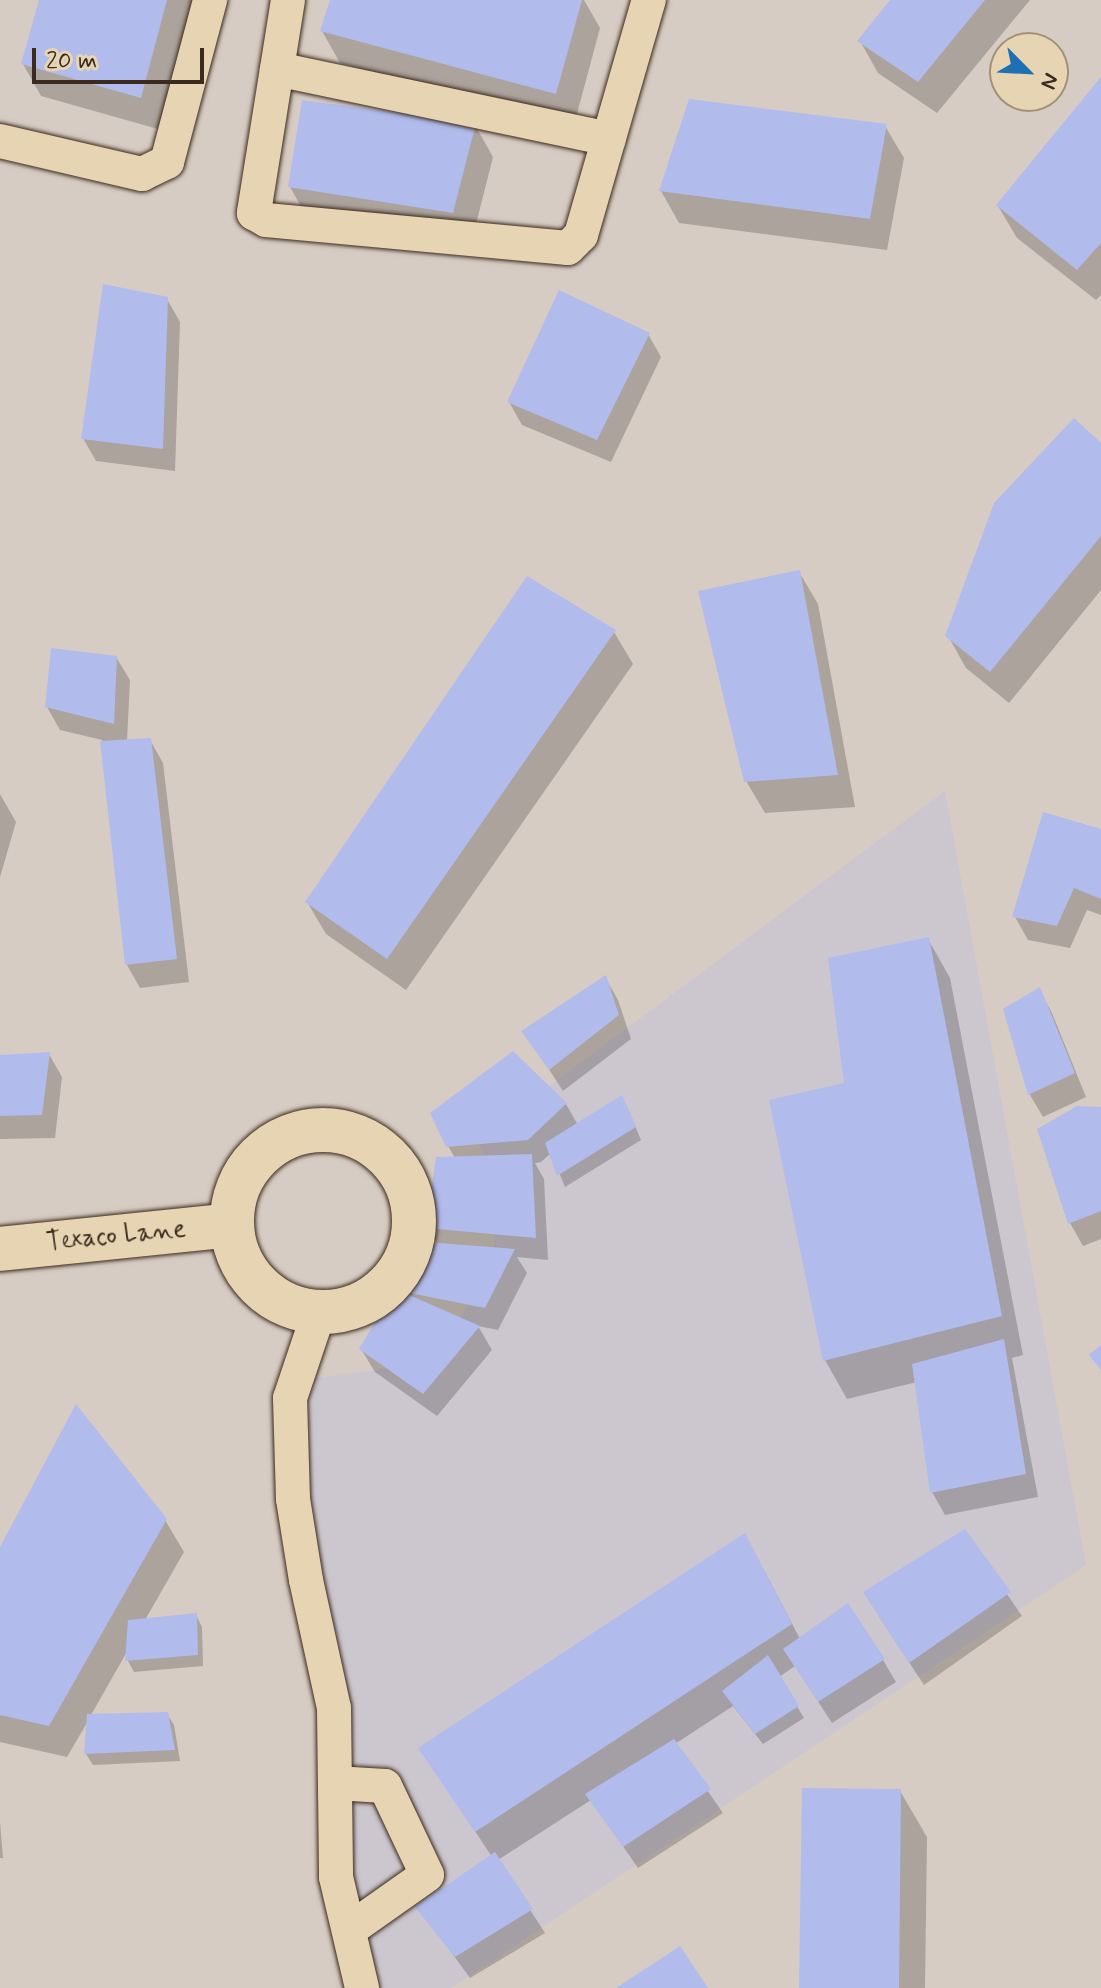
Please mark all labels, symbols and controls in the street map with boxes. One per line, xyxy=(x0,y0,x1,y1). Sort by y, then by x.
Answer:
scale bar xyxy=(36,32,208,82)
north arrow xyxy=(989,32,1069,112)
text: 20 m xyxy=(46,46,97,77)
text: N xyxy=(1033,69,1065,93)
street label: Texaco Lane xyxy=(48,1215,184,1259)

